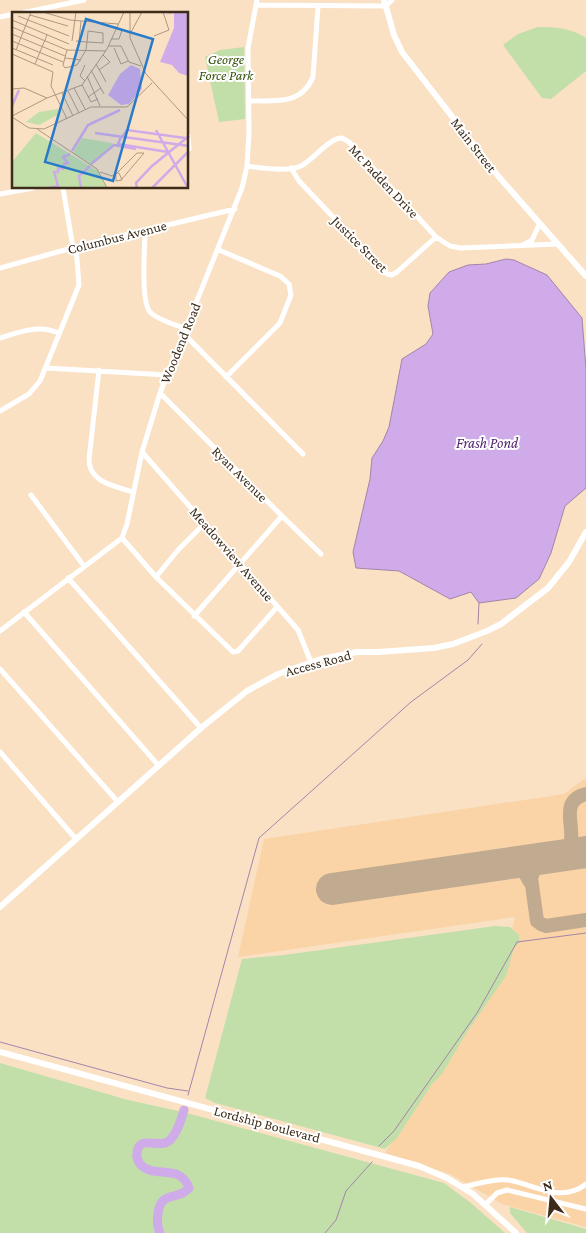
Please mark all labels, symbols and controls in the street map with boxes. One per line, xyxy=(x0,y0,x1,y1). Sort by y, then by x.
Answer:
inset map xyxy=(12,12,189,189)
park label: George Force Park xyxy=(199,51,254,83)
street label: Main Street xyxy=(448,115,500,176)
street label: Mc Padden Drive xyxy=(346,141,422,221)
street label: Justice Street xyxy=(327,211,392,276)
street label: Columbus Avenue xyxy=(66,217,168,257)
street label: Woodend Road xyxy=(157,300,204,386)
water label: Frash Pond xyxy=(456,435,519,451)
street label: Ryan Avenue xyxy=(209,443,271,505)
street label: Meadowview Avenue xyxy=(187,504,277,604)
street label: Access Road xyxy=(283,646,353,679)
street label: Lordship Boulevard xyxy=(212,1102,322,1146)
north arrow xyxy=(526,1173,576,1223)
text: N xyxy=(541,1176,555,1195)

